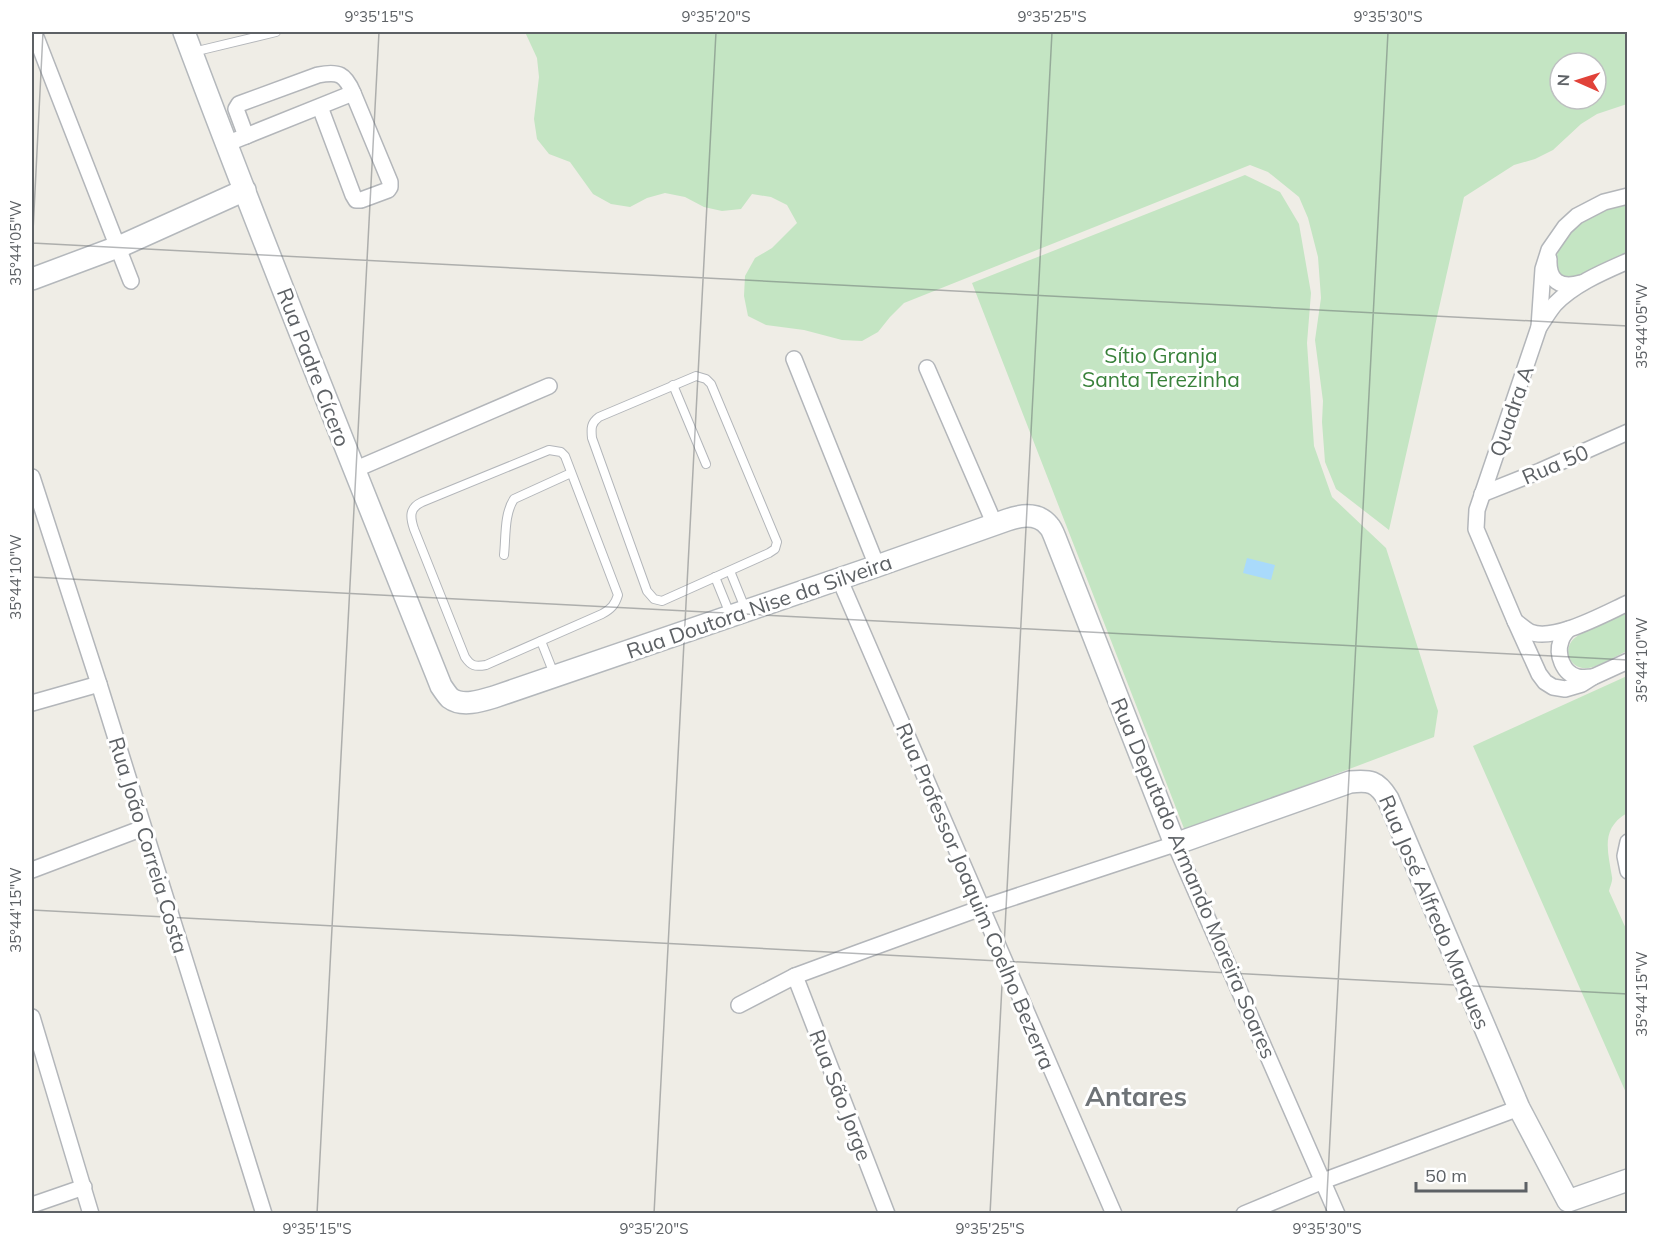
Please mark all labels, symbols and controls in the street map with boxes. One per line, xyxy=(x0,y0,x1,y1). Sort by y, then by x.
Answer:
text: 9°35'15"S xyxy=(344,7,414,26)
text: 9°35'20"S xyxy=(681,7,751,26)
text: 9°35'25"S xyxy=(1017,7,1087,26)
text: 9°35'30"S xyxy=(1353,7,1423,26)
north arrow xyxy=(1548,51,1608,111)
text: N xyxy=(1553,74,1573,87)
text: 35°44'05"W xyxy=(6,200,25,286)
text: 35°44'05"W xyxy=(1632,283,1651,369)
street label: Rua Padre Cícero xyxy=(272,284,356,450)
park label: Sítio Granja Santa Terezinha xyxy=(1082,342,1240,392)
street label: Quadra A xyxy=(1483,362,1539,460)
street label: Rua 50 xyxy=(1518,438,1592,490)
text: 35°44'10"W xyxy=(6,534,25,620)
street label: Rua Doutora Nise da Silveira xyxy=(623,548,895,664)
text: 35°44'10"W xyxy=(1632,617,1651,703)
street label: Rua Deputado Armando Moreira Soares xyxy=(1106,694,1282,1062)
street label: Rua Professor Joaquim Coelho Bezerra xyxy=(891,719,1061,1073)
street label: Rua João Correia Costa xyxy=(104,734,194,956)
street label: Rua José Alfredo Marques xyxy=(1374,791,1496,1033)
text: 35°44'15"W xyxy=(6,867,25,953)
text: 35°44'15"W xyxy=(1632,951,1651,1037)
street label: Rua São Jorge xyxy=(804,1026,878,1164)
district label: Antares xyxy=(1085,1079,1187,1113)
scale bar xyxy=(1416,1155,1526,1193)
text: 50 m xyxy=(1425,1164,1467,1187)
text: 9°35'15"S xyxy=(282,1219,352,1238)
text: 9°35'20"S xyxy=(619,1219,689,1238)
text: 9°35'25"S xyxy=(955,1219,1025,1238)
text: 9°35'30"S xyxy=(1292,1219,1362,1238)

